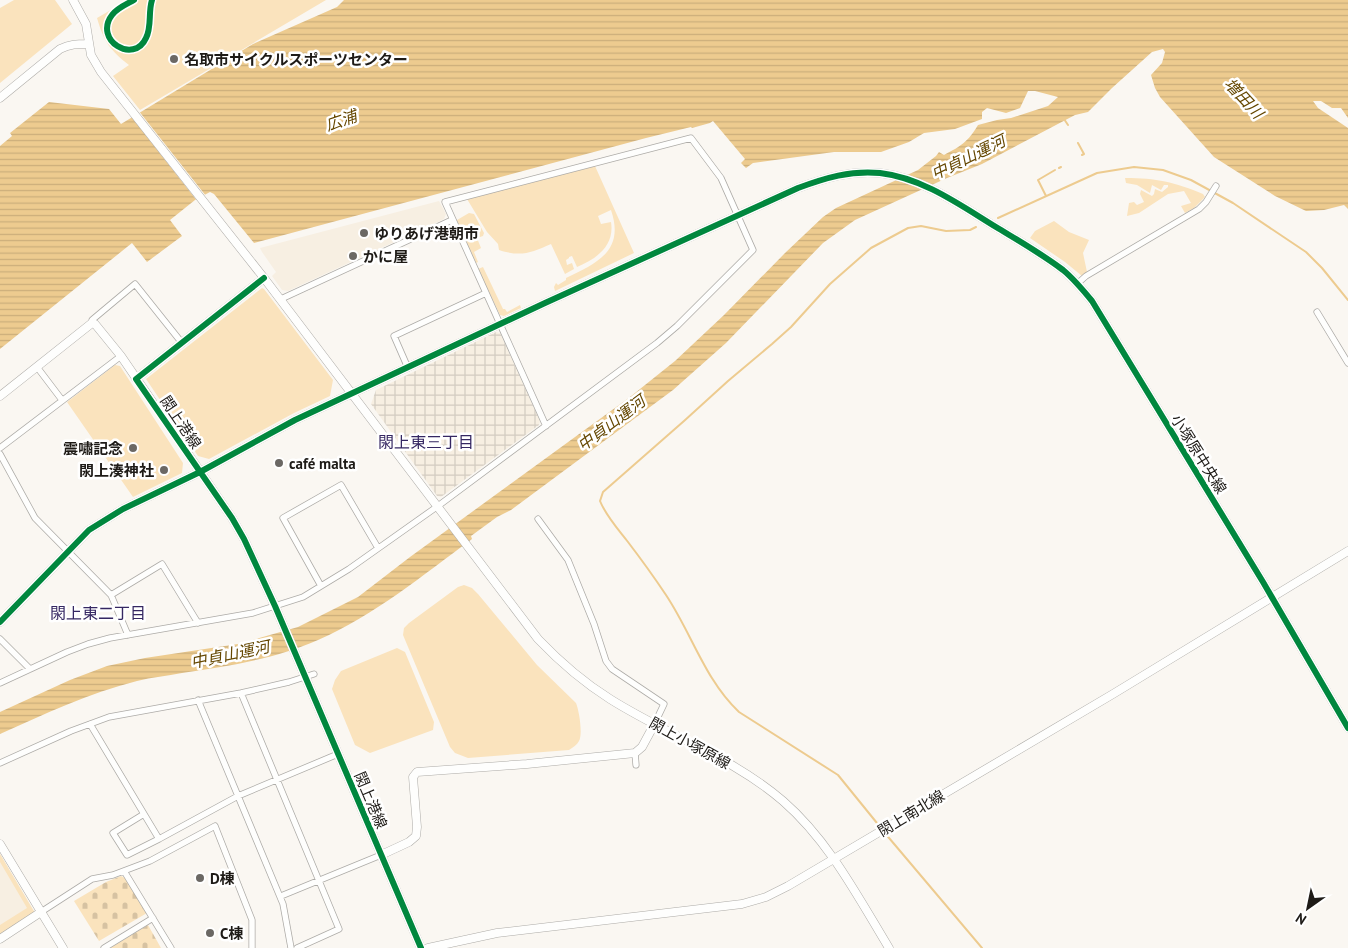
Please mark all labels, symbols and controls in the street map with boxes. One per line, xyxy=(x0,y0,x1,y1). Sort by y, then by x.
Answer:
place label: 名取市サイクルスポーツセンター xyxy=(184,50,408,69)
marker: 名取市サイクルスポーツセンター xyxy=(168,53,180,65)
water label: 増田川 xyxy=(1220,74,1269,124)
water label: 広浦 xyxy=(323,104,362,135)
water label: 中貞山運河 xyxy=(928,129,1011,184)
place label: ゆりあげ港朝市 xyxy=(374,224,479,243)
marker: ゆりあげ港朝市 xyxy=(358,227,370,239)
place label: かに屋 xyxy=(363,247,408,266)
marker: かに屋 xyxy=(347,250,359,262)
water label: 中貞山運河 xyxy=(573,389,651,455)
street label: 閖上港線 xyxy=(156,392,206,452)
street label: 小塚原中央線 xyxy=(1167,411,1231,497)
district label: 閖上東三丁目 xyxy=(378,432,474,452)
place label: 震嘯記念 xyxy=(63,439,123,458)
marker: 震嘯記念 xyxy=(127,442,139,454)
place label: café malta xyxy=(289,454,356,473)
marker: café malta xyxy=(273,457,285,469)
place label: 閖上湊神社 xyxy=(79,461,154,480)
marker: 閖上湊神社 xyxy=(158,464,170,476)
district label: 閖上東二丁目 xyxy=(50,603,146,623)
water label: 中貞山運河 xyxy=(189,635,274,672)
street label: 閖上小塚原線 xyxy=(646,713,734,773)
street label: 閖上港線 xyxy=(351,769,391,831)
street label: 閖上南北線 xyxy=(874,786,948,840)
place label: D棟 xyxy=(210,869,235,888)
marker: D棟 xyxy=(194,872,206,884)
north arrow xyxy=(1283,883,1333,933)
text: N xyxy=(1292,909,1310,929)
place label: C棟 xyxy=(220,924,243,943)
marker: C棟 xyxy=(204,927,216,939)

